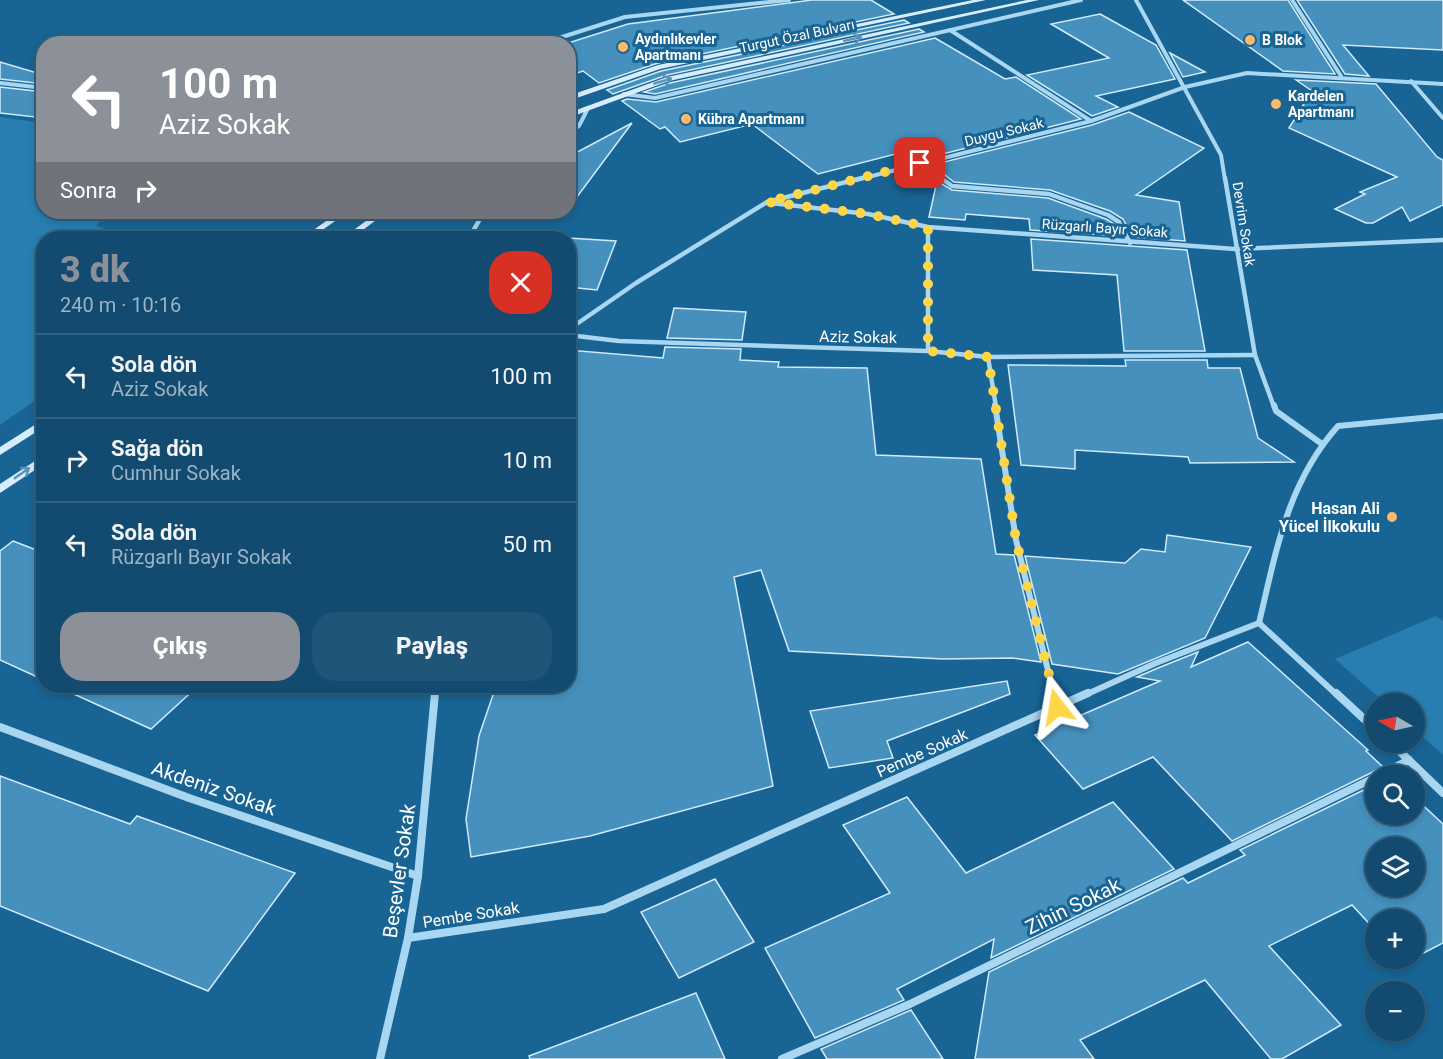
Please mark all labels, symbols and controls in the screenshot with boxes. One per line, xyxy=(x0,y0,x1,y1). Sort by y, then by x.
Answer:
street label: Turgut Özal Bulvarı xyxy=(738,16,856,56)
place label: Aydınlıkevler Apartmanı xyxy=(635,31,716,63)
place label: B Blok xyxy=(1262,32,1303,48)
one-way arrow xyxy=(843,33,862,45)
marker: B Blok xyxy=(1243,33,1257,47)
marker: Aydınlıkevler Apartmanı xyxy=(616,40,630,54)
text: 100 m xyxy=(159,59,278,108)
icon: left xyxy=(60,60,138,138)
one-way arrow xyxy=(653,75,672,86)
place label: Kardelen Apartmanı xyxy=(1288,88,1354,120)
marker: Kardelen Apartmanı xyxy=(1269,97,1283,111)
text: Aziz Sokak xyxy=(159,109,290,141)
place label: Kübra Apartmanı xyxy=(698,111,804,127)
marker: Kübra Apartmanı xyxy=(679,112,693,126)
street label: Duygu Sokak xyxy=(963,114,1046,150)
pin xyxy=(894,137,945,188)
icon: arrive xyxy=(903,146,936,179)
icon: right xyxy=(129,174,162,207)
text: Sonra xyxy=(60,178,117,203)
street label: Devrim Sokak xyxy=(1229,181,1259,268)
street label: Rüzgarlı Bayır Sokak xyxy=(1041,216,1170,240)
text: 3 dk xyxy=(60,249,129,291)
button: close xyxy=(489,251,552,314)
text: 240 m · 10:16 xyxy=(60,293,181,317)
street label: Aziz Sokak xyxy=(819,327,898,347)
text: Sola dön xyxy=(111,352,197,377)
icon: left xyxy=(60,360,93,393)
text: 100 m xyxy=(490,364,552,389)
text: Aziz Sokak xyxy=(111,377,208,401)
text: Sağa dön xyxy=(111,436,203,461)
icon: right xyxy=(60,444,93,477)
text: 10 m xyxy=(503,448,552,473)
text: Cumhur Sokak xyxy=(111,461,241,485)
one-way arrow xyxy=(13,467,29,479)
place label: Hasan Ali Yücel İlkokulu xyxy=(1279,499,1380,536)
marker: Hasan Ali Yücel İlkokulu xyxy=(1385,510,1399,524)
text: Sola dön xyxy=(111,520,197,545)
icon: left xyxy=(60,528,93,561)
text: 50 m xyxy=(503,532,552,557)
text: Rüzgarlı Bayır Sokak xyxy=(111,545,292,569)
button: Çıkış xyxy=(60,612,300,681)
button: Paylaş xyxy=(312,612,552,681)
position arrow xyxy=(1025,675,1089,739)
north arrow xyxy=(1365,693,1425,753)
map controls xyxy=(1365,693,1425,1041)
street label: Pembe Sokak xyxy=(874,724,971,782)
street label: Akdeniz Sokak xyxy=(149,755,280,821)
button: search xyxy=(1365,765,1425,825)
street label: Beşevler Sokak xyxy=(378,802,420,940)
button: layers xyxy=(1365,837,1425,897)
street label: Zihin Sokak xyxy=(1021,872,1125,939)
street label: Pembe Sokak xyxy=(421,898,522,932)
button: + xyxy=(1365,909,1425,969)
button: − xyxy=(1365,981,1425,1041)

